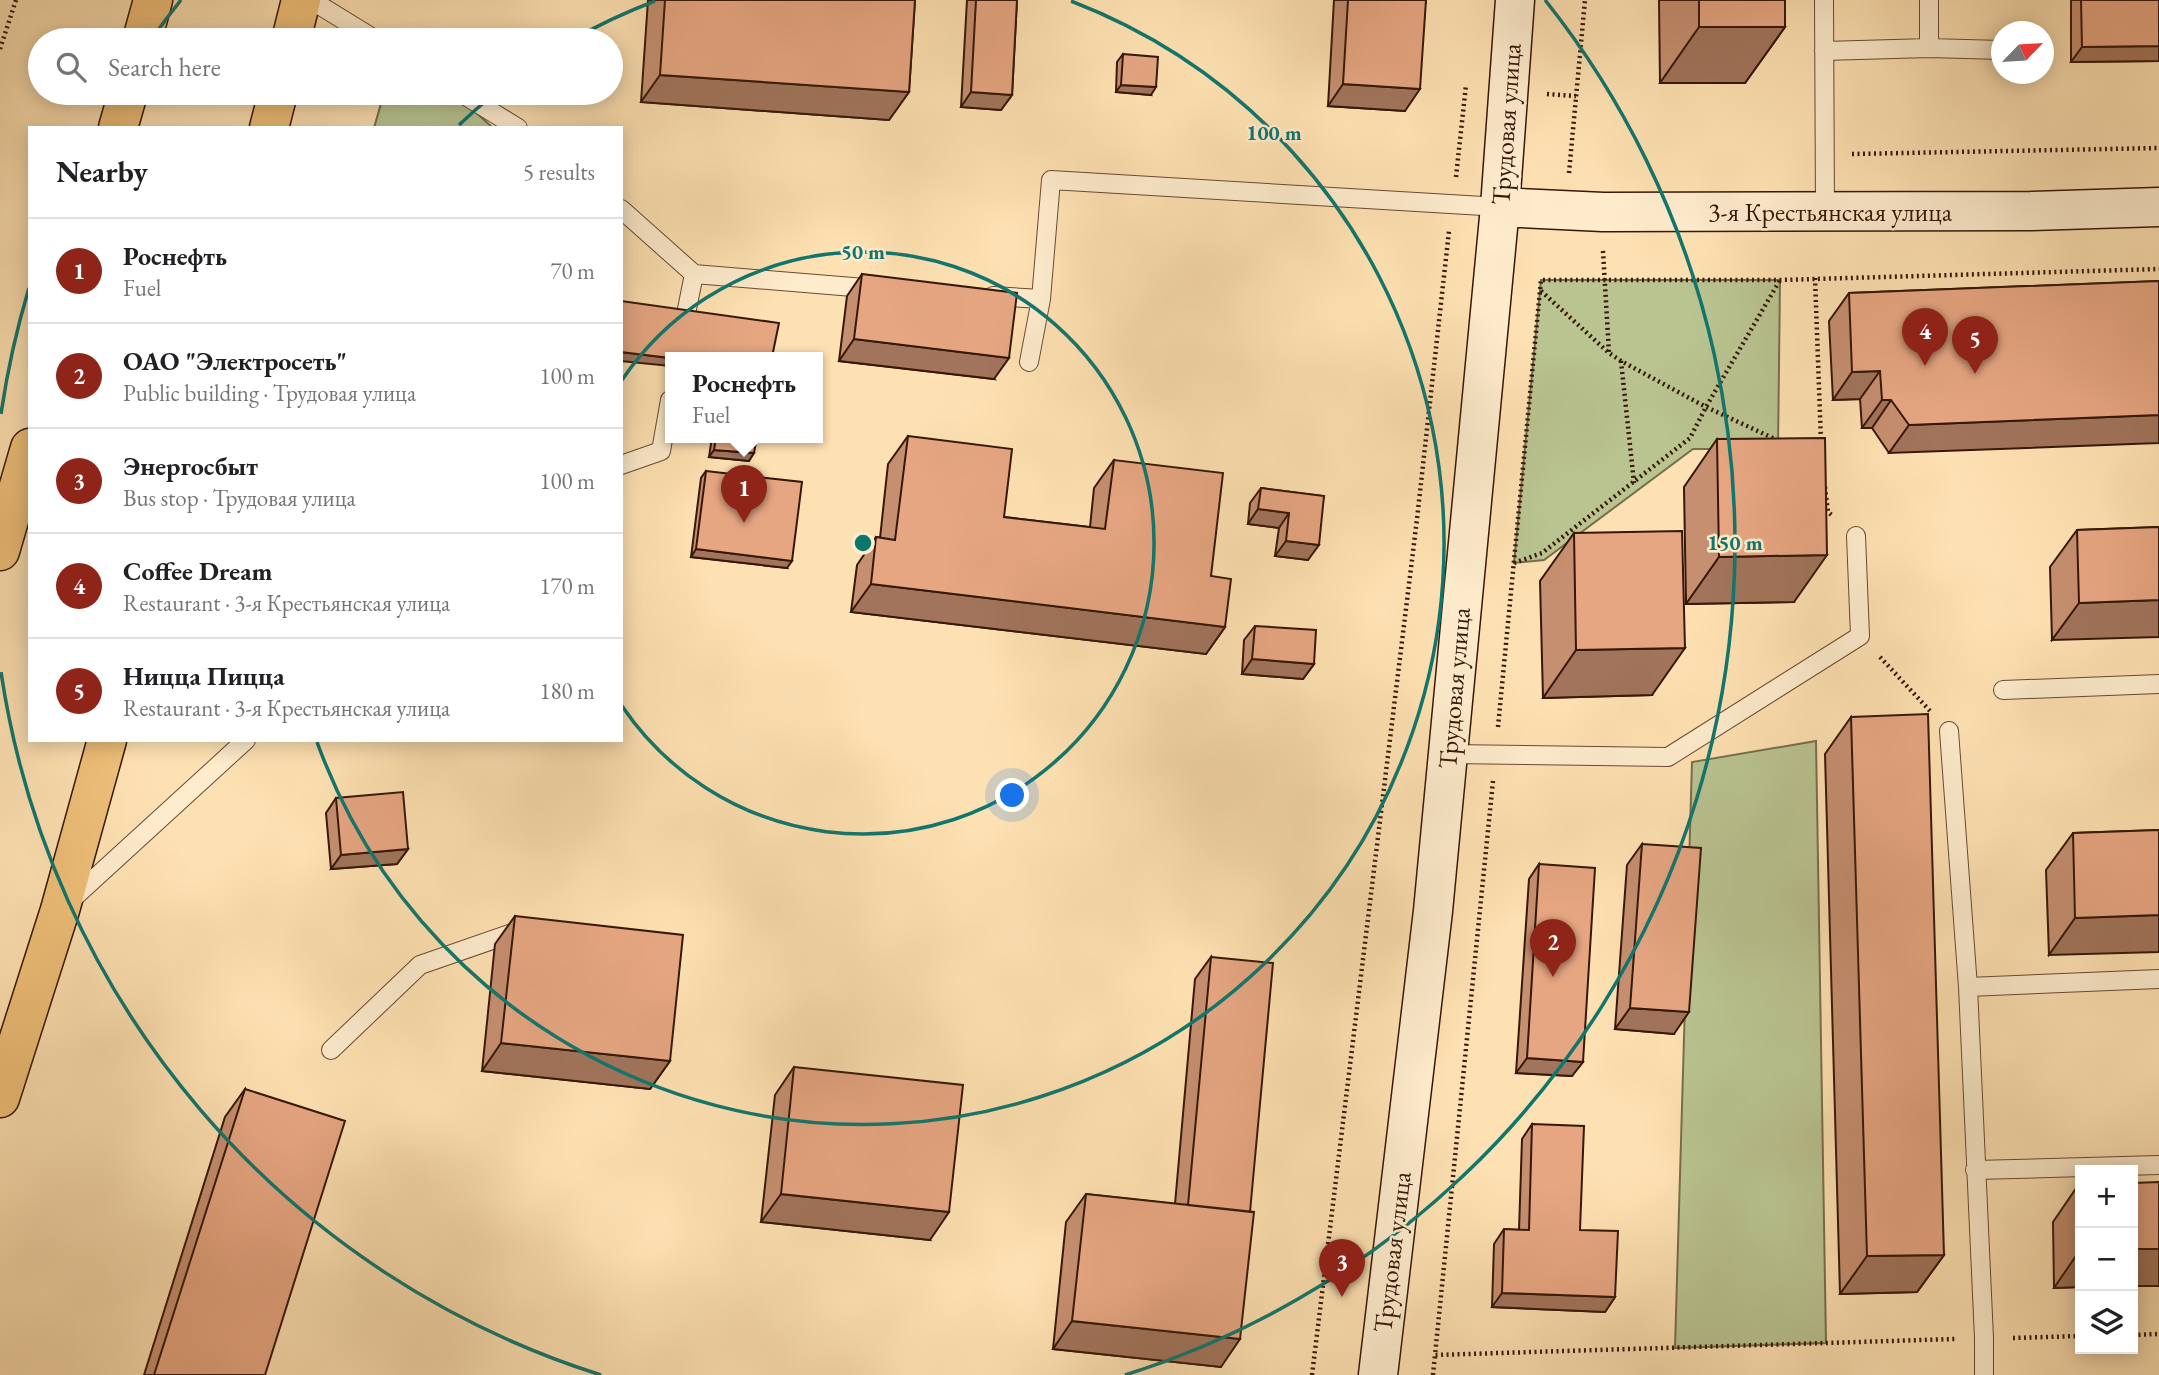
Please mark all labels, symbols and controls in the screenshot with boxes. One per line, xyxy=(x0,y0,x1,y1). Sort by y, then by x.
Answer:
north arrow xyxy=(1991,21,2054,84)
search box xyxy=(28,28,623,105)
street label: Трудовая улица xyxy=(1483,41,1529,206)
icon: search xyxy=(52,48,90,86)
text: Search here xyxy=(108,50,221,84)
text: 100 m xyxy=(1246,119,1302,146)
text: Nearby xyxy=(56,152,148,191)
text: 5 results xyxy=(523,157,595,187)
street label: 3-я Крестьянская улица xyxy=(1708,195,1953,229)
text: 50 m xyxy=(841,238,885,265)
text: Роснефть xyxy=(123,239,227,273)
text: 1 xyxy=(73,256,85,286)
text: 70 m xyxy=(550,256,595,286)
text: Fuel xyxy=(123,273,161,303)
pin: 4 xyxy=(1902,308,1948,366)
pin: 5 xyxy=(1952,316,1998,374)
text: ОАО "Электросеть" xyxy=(123,344,347,378)
popup xyxy=(665,352,823,443)
text: 2 xyxy=(73,361,85,391)
text: 100 m xyxy=(539,361,595,391)
text: Роснефть xyxy=(692,366,796,400)
text: Public building · Трудовая улица xyxy=(123,378,416,408)
text: Fuel xyxy=(692,400,730,430)
text: Энергосбыт xyxy=(123,449,258,483)
pin: 1 xyxy=(721,465,767,523)
text: 3 xyxy=(73,466,85,496)
text: 100 m xyxy=(539,466,595,496)
text: Bus stop · Трудовая улица xyxy=(123,483,356,513)
text: 150 m xyxy=(1707,529,1763,556)
centre of rings xyxy=(851,531,875,555)
text: Сoffee Dream xyxy=(123,554,273,588)
text: 4 xyxy=(73,571,85,601)
text: 170 m xyxy=(539,571,595,601)
text: Restaurant · 3-я Крестьянская улица xyxy=(123,588,450,618)
street label: Трудовая улица xyxy=(1430,605,1478,770)
text: Ницца Пицца xyxy=(123,659,285,693)
text: 5 xyxy=(73,676,85,706)
text: 180 m xyxy=(539,676,595,706)
text: Restaurant · 3-я Крестьянская улица xyxy=(123,693,450,723)
your location xyxy=(995,778,1029,812)
pin: 2 xyxy=(1530,919,1576,977)
map controls xyxy=(2075,1165,2138,1354)
button: + xyxy=(2075,1165,2138,1228)
street label: Трудовая улица xyxy=(1365,1169,1419,1334)
button: − xyxy=(2075,1228,2138,1291)
pin: 3 xyxy=(1319,1239,1365,1297)
button: layers xyxy=(2075,1291,2138,1354)

